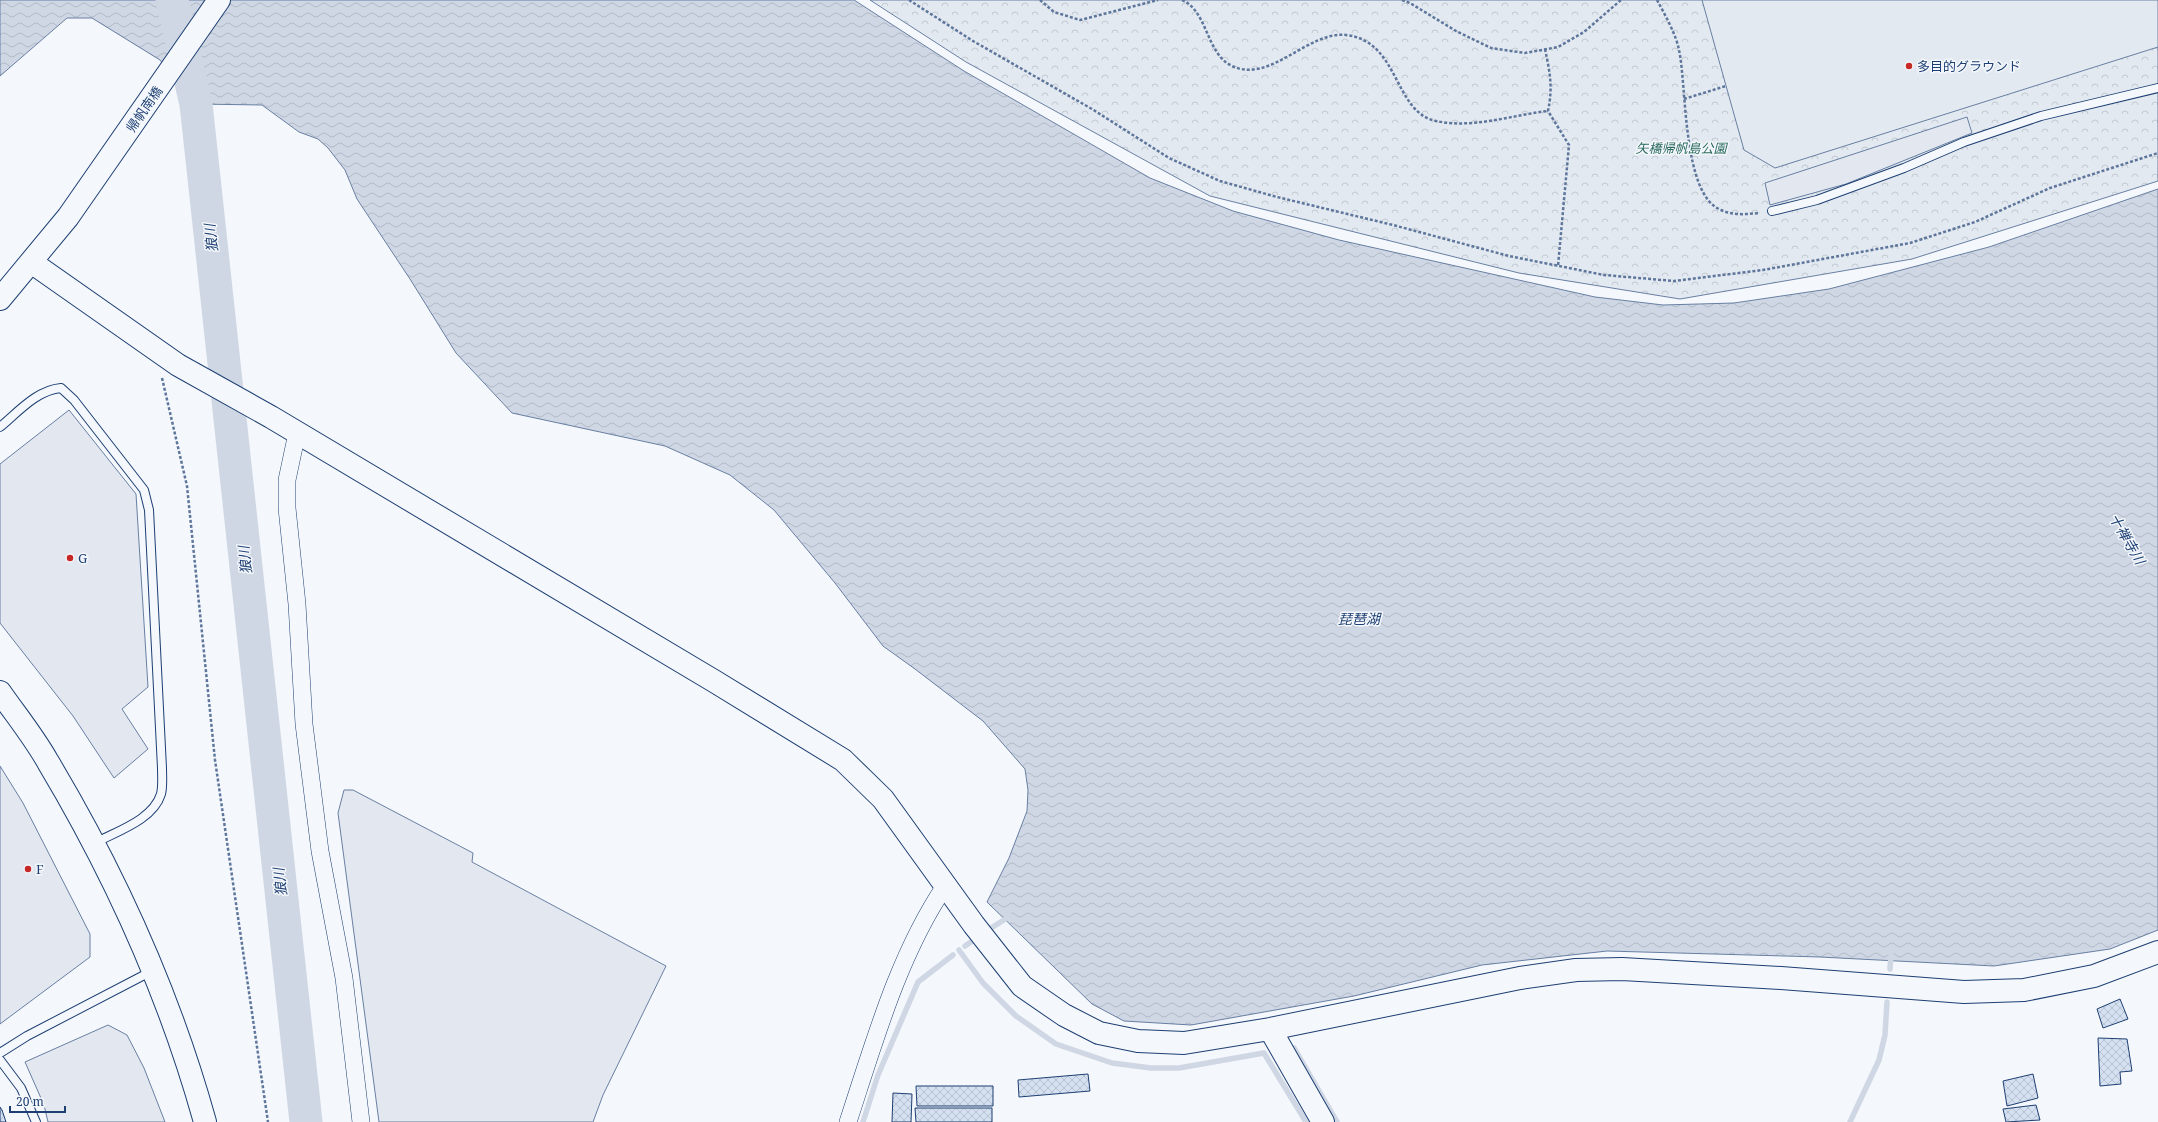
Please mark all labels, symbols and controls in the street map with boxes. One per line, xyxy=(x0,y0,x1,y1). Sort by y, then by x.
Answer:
place label: 多目的グラウンド xyxy=(1917,57,2021,75)
marker: 多目的グラウンド xyxy=(1904,61,1914,71)
street label: 帰帆南橋 xyxy=(122,83,166,135)
park label: 矢橋帰帆島公園 xyxy=(1635,139,1728,157)
water label: 狼川 xyxy=(199,221,221,253)
water label: 十禅寺川 xyxy=(2105,510,2151,569)
water label: 狼川 xyxy=(233,543,255,575)
place label: G xyxy=(78,549,88,567)
marker: G xyxy=(65,553,75,563)
water label: 琵琶湖 xyxy=(1338,609,1382,628)
place label: F xyxy=(36,860,44,878)
marker: F xyxy=(23,864,33,874)
water label: 狼川 xyxy=(268,865,290,897)
scale bar xyxy=(10,1088,65,1114)
text: 20 m xyxy=(16,1093,44,1110)

